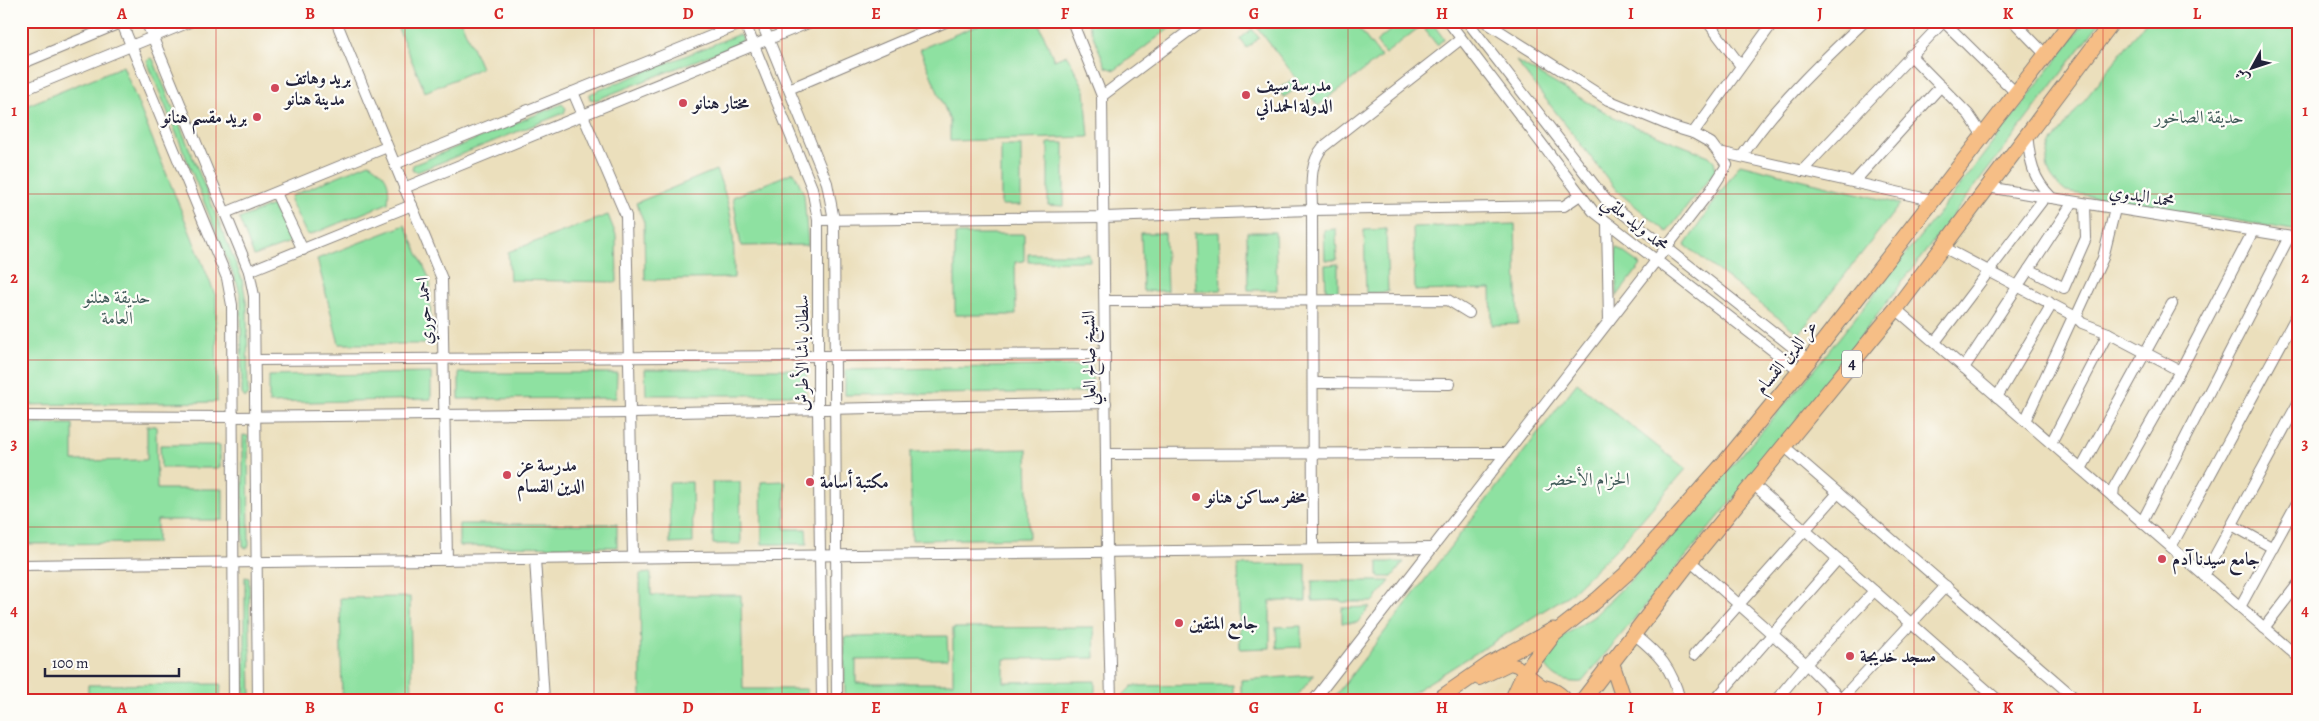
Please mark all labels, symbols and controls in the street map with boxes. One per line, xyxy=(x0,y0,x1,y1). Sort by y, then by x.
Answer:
text: A xyxy=(116,3,128,25)
text: B xyxy=(305,3,315,25)
text: C xyxy=(494,3,504,25)
text: D xyxy=(682,3,694,25)
text: E xyxy=(871,3,881,25)
text: F xyxy=(1061,3,1070,25)
text: G xyxy=(1249,3,1259,25)
text: H xyxy=(1436,3,1448,25)
text: I xyxy=(1628,3,1634,25)
text: J xyxy=(1817,3,1823,25)
text: K xyxy=(2003,3,2014,25)
text: L xyxy=(2193,3,2202,25)
north arrow xyxy=(2226,42,2276,92)
text: ش xyxy=(2231,65,2254,87)
place label: بريد وهاتف مدينة هنانو xyxy=(283,66,352,111)
place label: مدرسة سيف الدولة الحمداني xyxy=(1255,73,1333,121)
marker: بريد وهاتف مدينة هنانو xyxy=(269,82,281,94)
marker: مدرسة سيف الدولة الحمداني xyxy=(1240,89,1252,101)
place label: مختار هنانو xyxy=(691,91,750,115)
marker: مختار هنانو xyxy=(677,97,689,109)
text: 1 xyxy=(11,100,17,122)
text: 1 xyxy=(2302,100,2308,122)
place label: بريد مقسم هنانو xyxy=(160,105,248,135)
park label: حديقة الصاخور xyxy=(2152,105,2244,129)
marker: بريد مقسم هنانو xyxy=(251,111,263,123)
street label: محمد البدوي xyxy=(2107,179,2177,216)
street label: محمد وليد ملقي xyxy=(1594,189,1674,262)
text: 2 xyxy=(10,267,18,289)
text: 2 xyxy=(2301,267,2309,289)
street label: احمد حوري xyxy=(410,276,441,346)
park label: حديقة هنلنو العامة xyxy=(82,285,150,330)
street label: سلطان باشا الأطرش xyxy=(789,295,814,411)
street label: الشيخ صالح العلي xyxy=(1076,310,1107,406)
street label: عز الدين القسام xyxy=(1749,315,1826,401)
road number: 4 xyxy=(1842,350,1862,378)
text: 3 xyxy=(11,433,18,455)
text: 3 xyxy=(2302,433,2309,455)
place label: مدرسة عز الدين القسام xyxy=(517,453,585,502)
park label: الحزام الأخضر xyxy=(1544,466,1630,495)
marker: مدرسة عز الدين القسام xyxy=(501,469,513,481)
place label: مكتبة أسامة xyxy=(820,469,889,494)
marker: مكتبة أسامة xyxy=(804,476,816,488)
place label: مخفر مساكن هنانو xyxy=(1204,485,1308,509)
marker: مخفر مساكن هنانو xyxy=(1190,491,1202,503)
place label: جامع سيدنا آدم xyxy=(2172,547,2260,576)
marker: جامع سيدنا آدم xyxy=(2156,553,2168,565)
text: 4 xyxy=(10,600,18,622)
text: 4 xyxy=(2301,600,2309,622)
place label: جامع المتقين xyxy=(1189,611,1258,640)
marker: جامع المتقين xyxy=(1173,617,1185,629)
place label: مسجد خديجة xyxy=(1860,644,1936,668)
scale bar xyxy=(45,646,179,678)
marker: مسجد خديجة xyxy=(1844,650,1856,662)
text: 100 m xyxy=(52,653,89,673)
text: A xyxy=(116,697,128,719)
text: B xyxy=(305,697,315,719)
text: C xyxy=(494,697,504,719)
text: D xyxy=(682,697,694,719)
text: E xyxy=(871,697,881,719)
text: F xyxy=(1061,697,1070,719)
text: G xyxy=(1249,697,1259,719)
text: H xyxy=(1436,697,1448,719)
text: I xyxy=(1628,697,1634,719)
text: J xyxy=(1817,697,1823,719)
text: K xyxy=(2003,697,2014,719)
text: L xyxy=(2193,697,2202,719)

